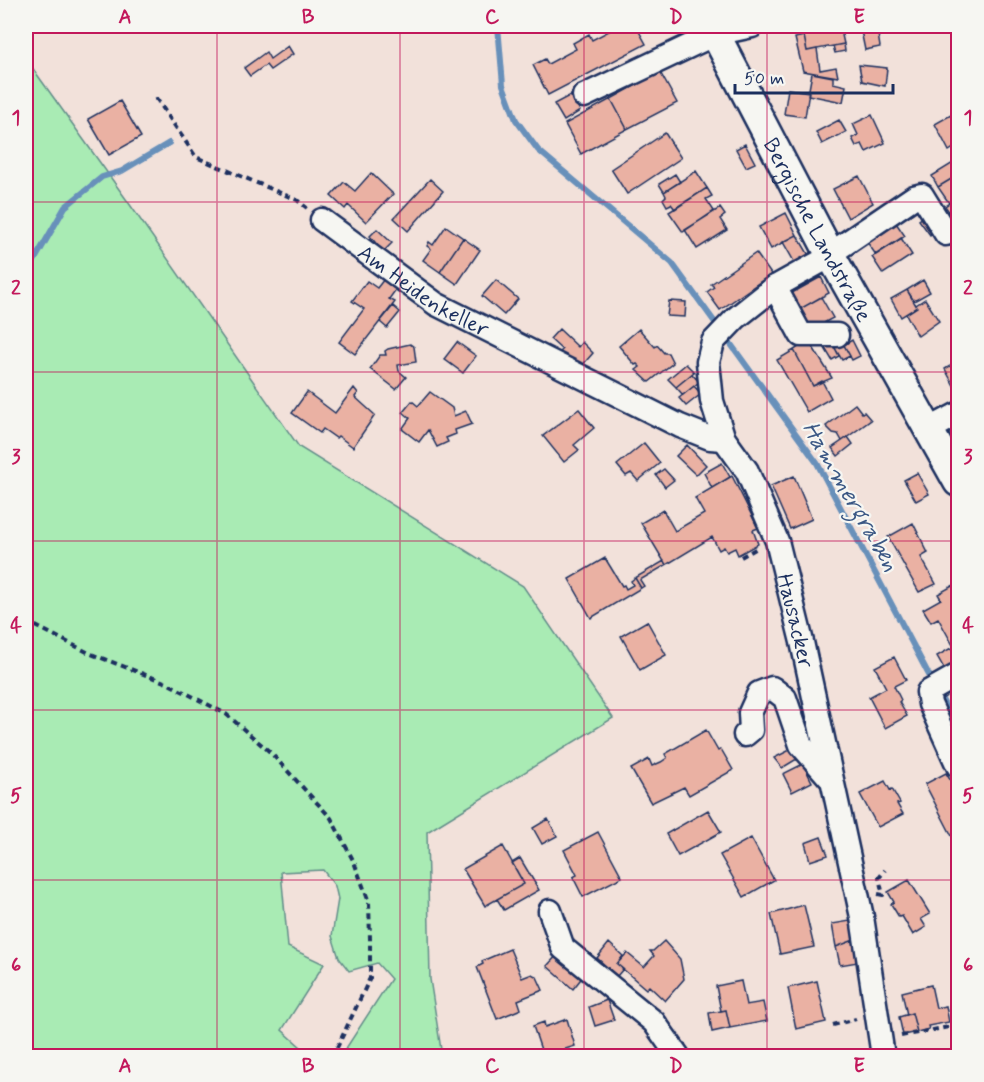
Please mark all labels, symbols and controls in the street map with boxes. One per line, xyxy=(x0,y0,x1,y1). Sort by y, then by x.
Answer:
text: A xyxy=(118,4,132,31)
text: B xyxy=(302,4,315,31)
text: C xyxy=(485,4,500,31)
text: D xyxy=(669,4,683,31)
text: E xyxy=(853,4,865,31)
scale bar xyxy=(735,57,892,95)
text: 50 m xyxy=(744,67,784,91)
text: 1 xyxy=(12,105,20,132)
text: 1 xyxy=(964,105,972,132)
street label: Bergische Landstraße xyxy=(756,134,877,328)
street label: Am Heidenkeller xyxy=(352,239,494,344)
text: 2 xyxy=(11,275,21,302)
text: 2 xyxy=(963,275,973,302)
water label: Hammergraben xyxy=(791,416,905,579)
text: 3 xyxy=(11,444,21,471)
text: 3 xyxy=(963,444,973,471)
street label: Hausacker xyxy=(770,571,819,671)
text: 4 xyxy=(10,613,22,640)
text: 4 xyxy=(962,613,974,640)
text: 5 xyxy=(10,783,22,810)
text: 5 xyxy=(962,783,974,810)
text: 6 xyxy=(11,952,21,979)
text: 6 xyxy=(963,952,973,979)
text: A xyxy=(118,1053,132,1080)
text: B xyxy=(302,1053,315,1080)
text: C xyxy=(485,1053,500,1080)
text: D xyxy=(669,1053,683,1080)
text: E xyxy=(853,1053,865,1080)

